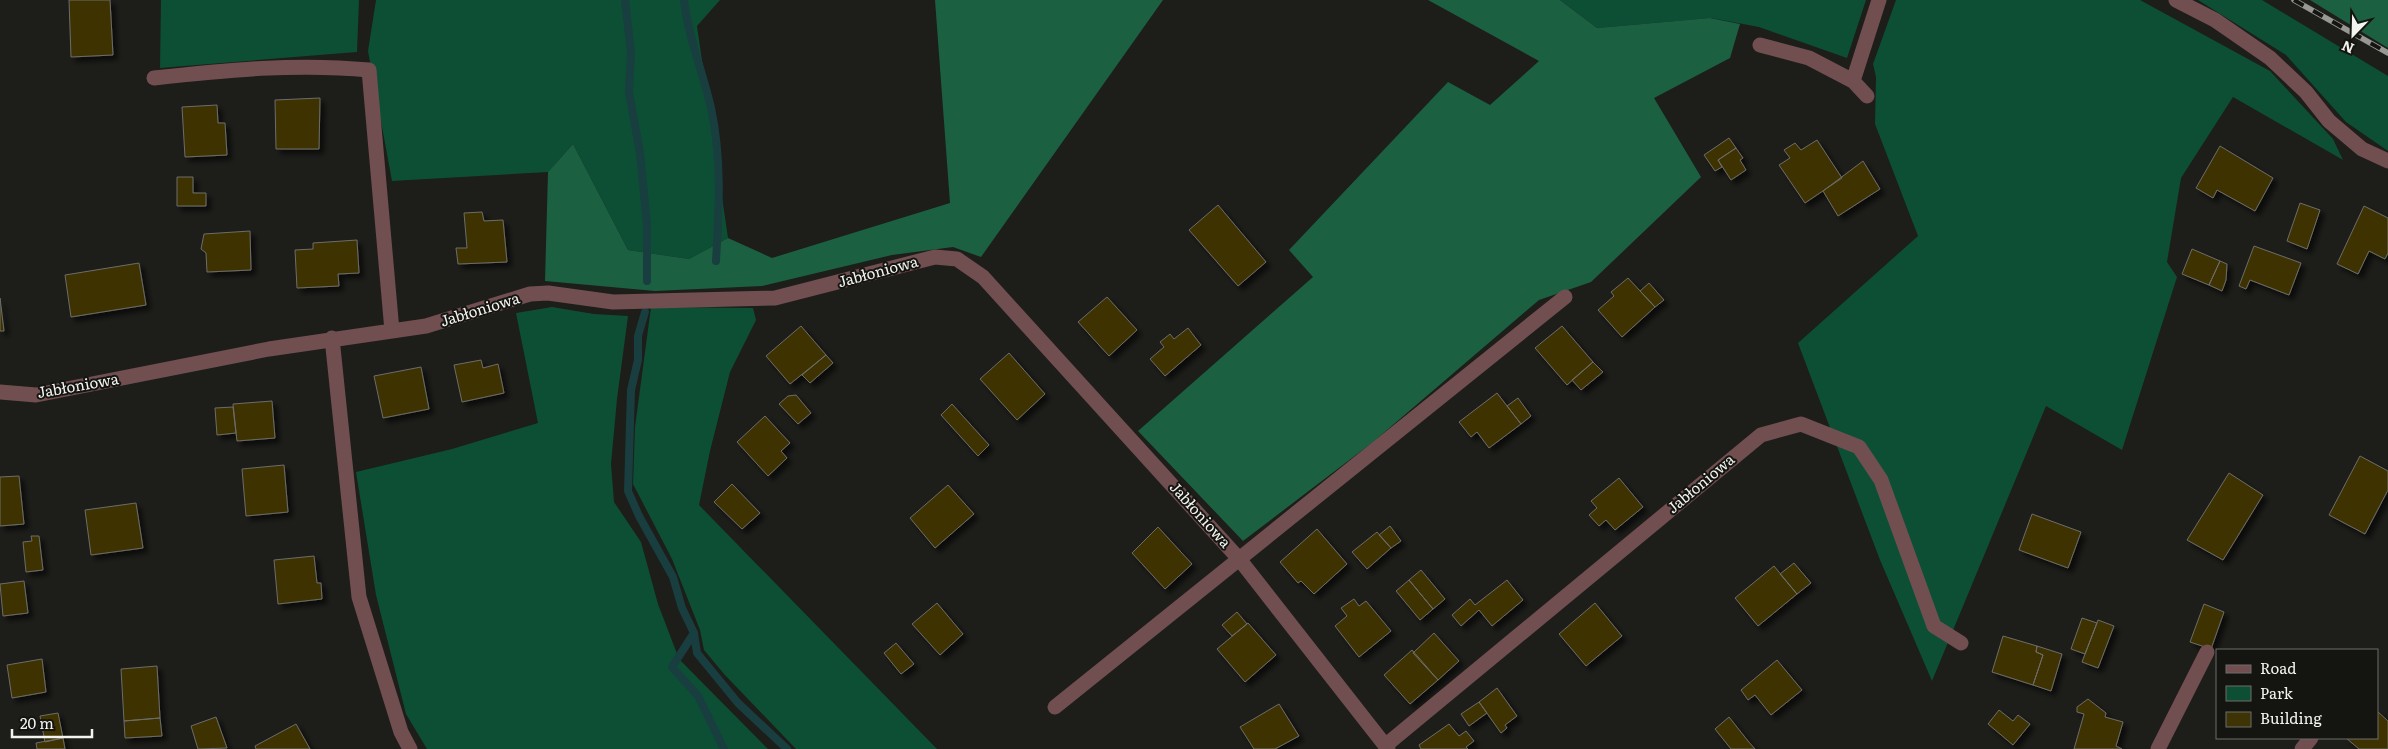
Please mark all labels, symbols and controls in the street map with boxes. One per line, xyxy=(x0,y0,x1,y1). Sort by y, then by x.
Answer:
north arrow xyxy=(2328,10,2378,60)
text: N xyxy=(2338,36,2357,59)
street label: Jabłoniowa xyxy=(835,249,921,292)
street label: Jabłoniowa xyxy=(437,285,523,332)
street label: Jabłoniowa xyxy=(35,366,121,403)
street label: Jabłoniowa xyxy=(1661,447,1740,518)
street label: Jabłoniowa xyxy=(1165,476,1238,553)
legend xyxy=(2216,649,2378,739)
text: Road xyxy=(2260,656,2296,679)
text: Park xyxy=(2260,681,2294,704)
scale bar xyxy=(12,706,92,738)
text: Building xyxy=(2260,706,2322,729)
text: 20 m xyxy=(20,711,54,734)

